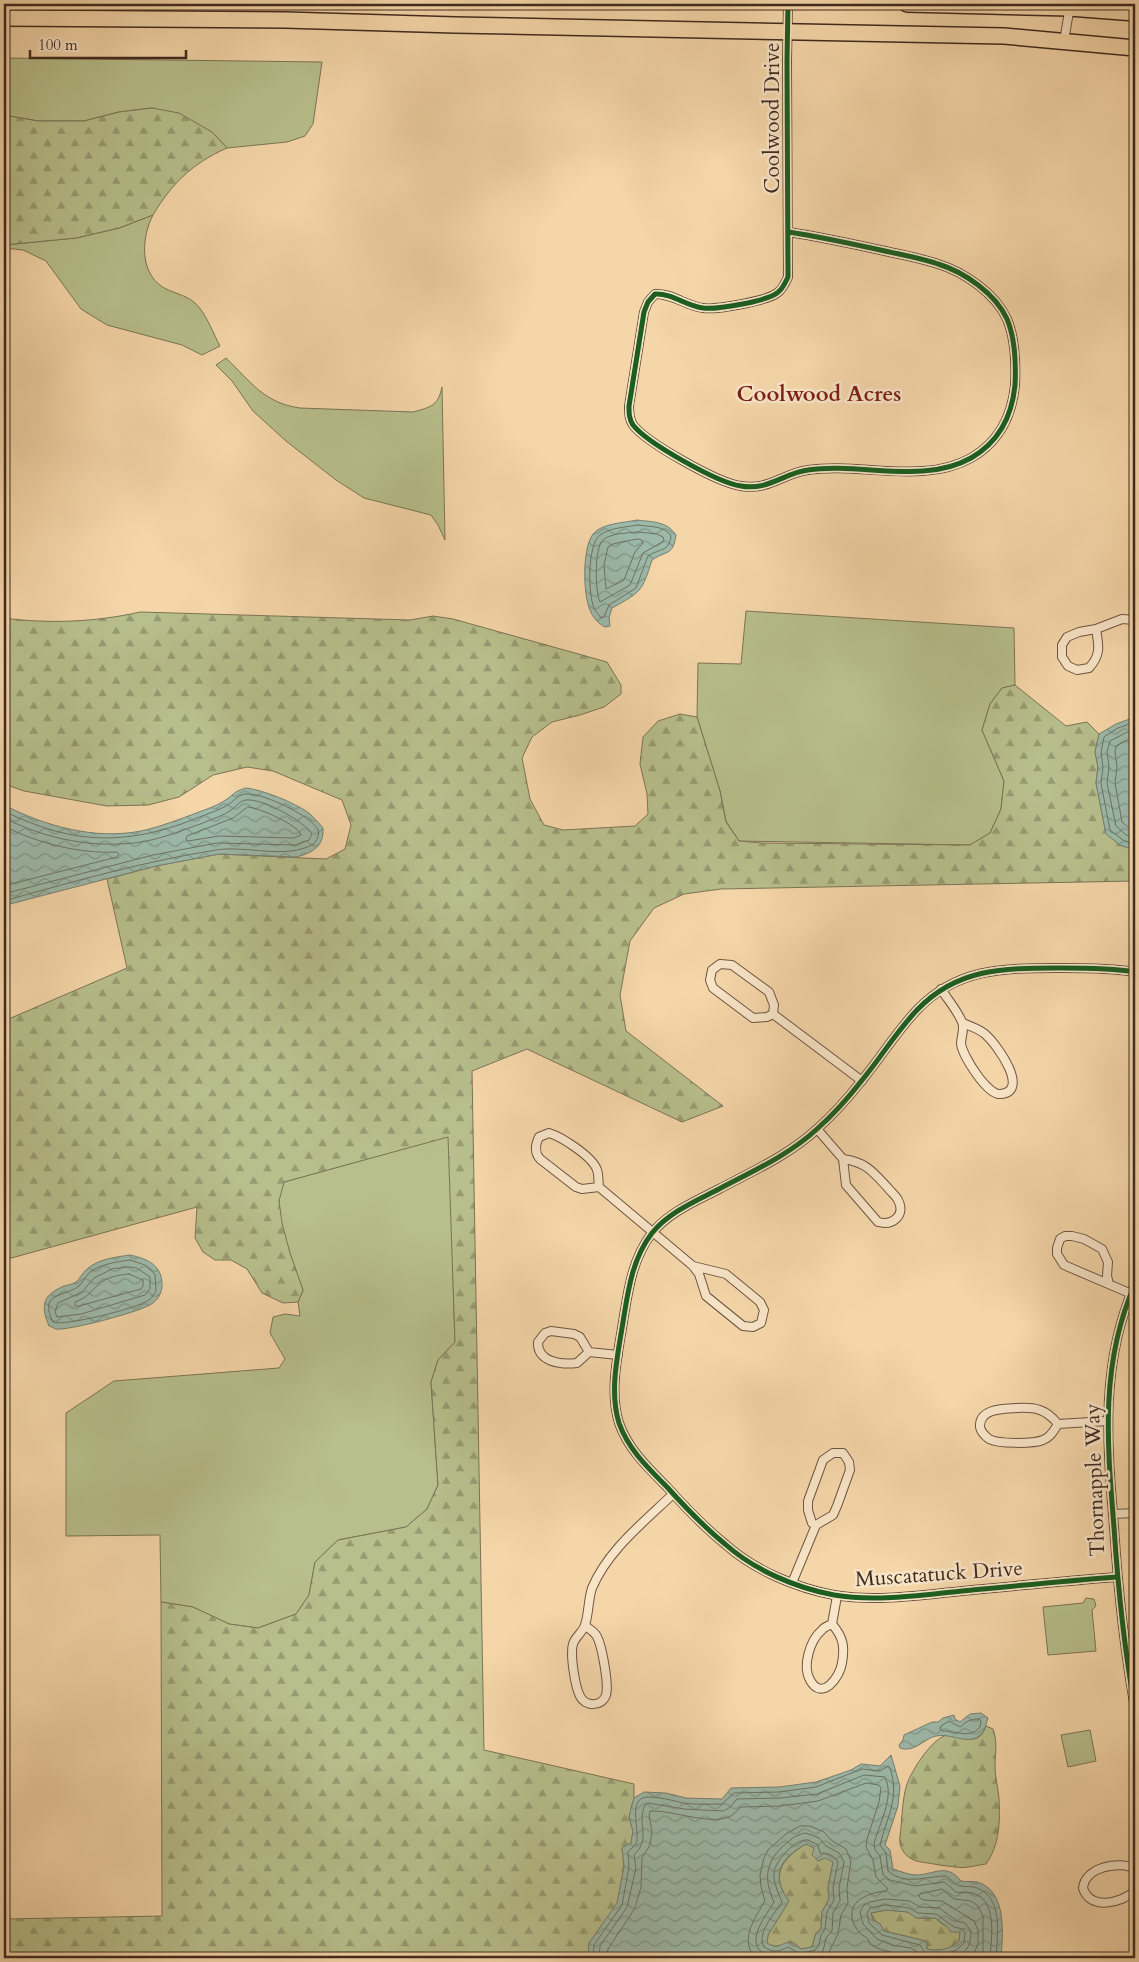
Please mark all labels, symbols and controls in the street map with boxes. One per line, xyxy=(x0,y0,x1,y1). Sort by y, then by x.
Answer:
scale bar xyxy=(30,28,186,60)
text: 100 m xyxy=(38,35,78,55)
street label: Coolwood Drive xyxy=(758,42,787,194)
district label: Coolwood Acres xyxy=(737,379,901,409)
street label: Thornapple Way xyxy=(1078,1403,1112,1557)
street label: Muscatatuck Drive xyxy=(854,1554,1024,1594)

